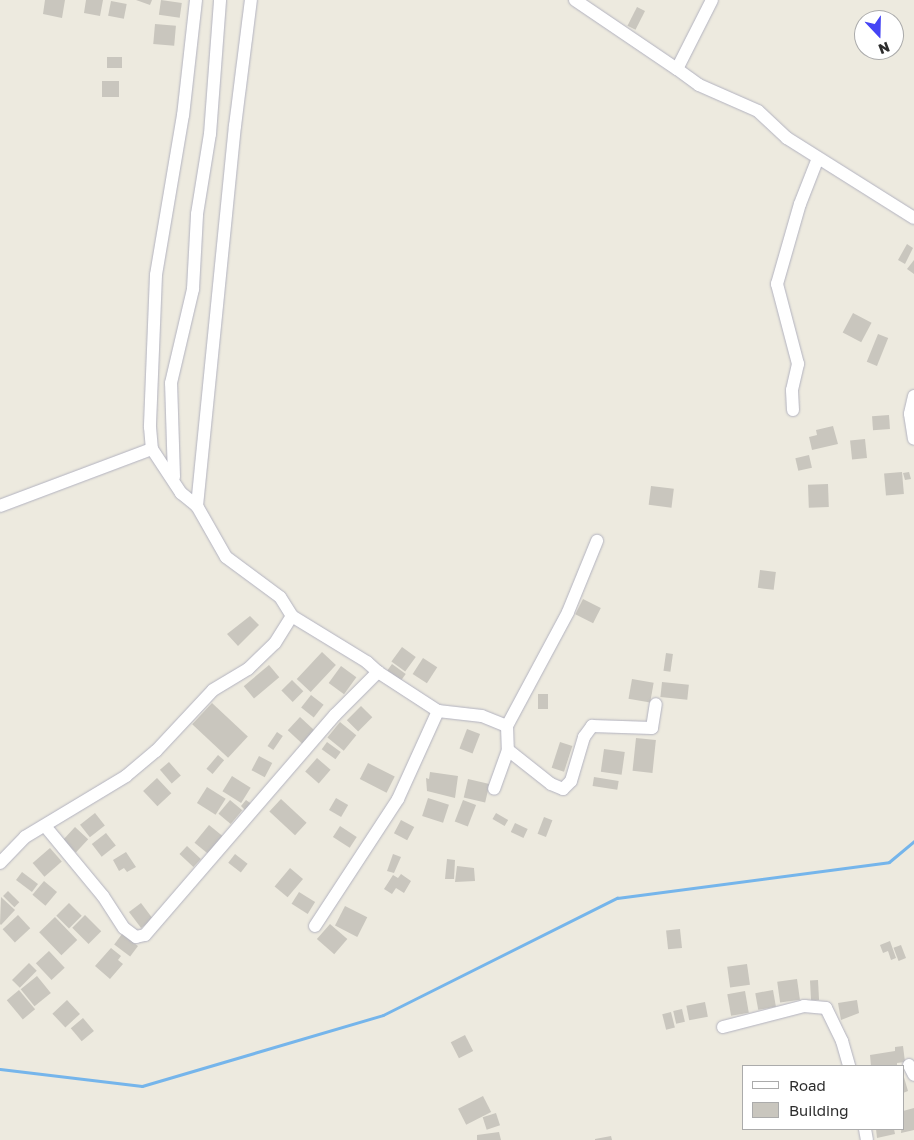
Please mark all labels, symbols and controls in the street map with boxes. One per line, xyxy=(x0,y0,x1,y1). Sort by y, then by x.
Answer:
north arrow xyxy=(854,10,904,60)
text: N xyxy=(876,39,892,58)
legend xyxy=(742,1065,904,1130)
text: Road xyxy=(789,1076,826,1094)
text: Building xyxy=(789,1101,849,1119)

